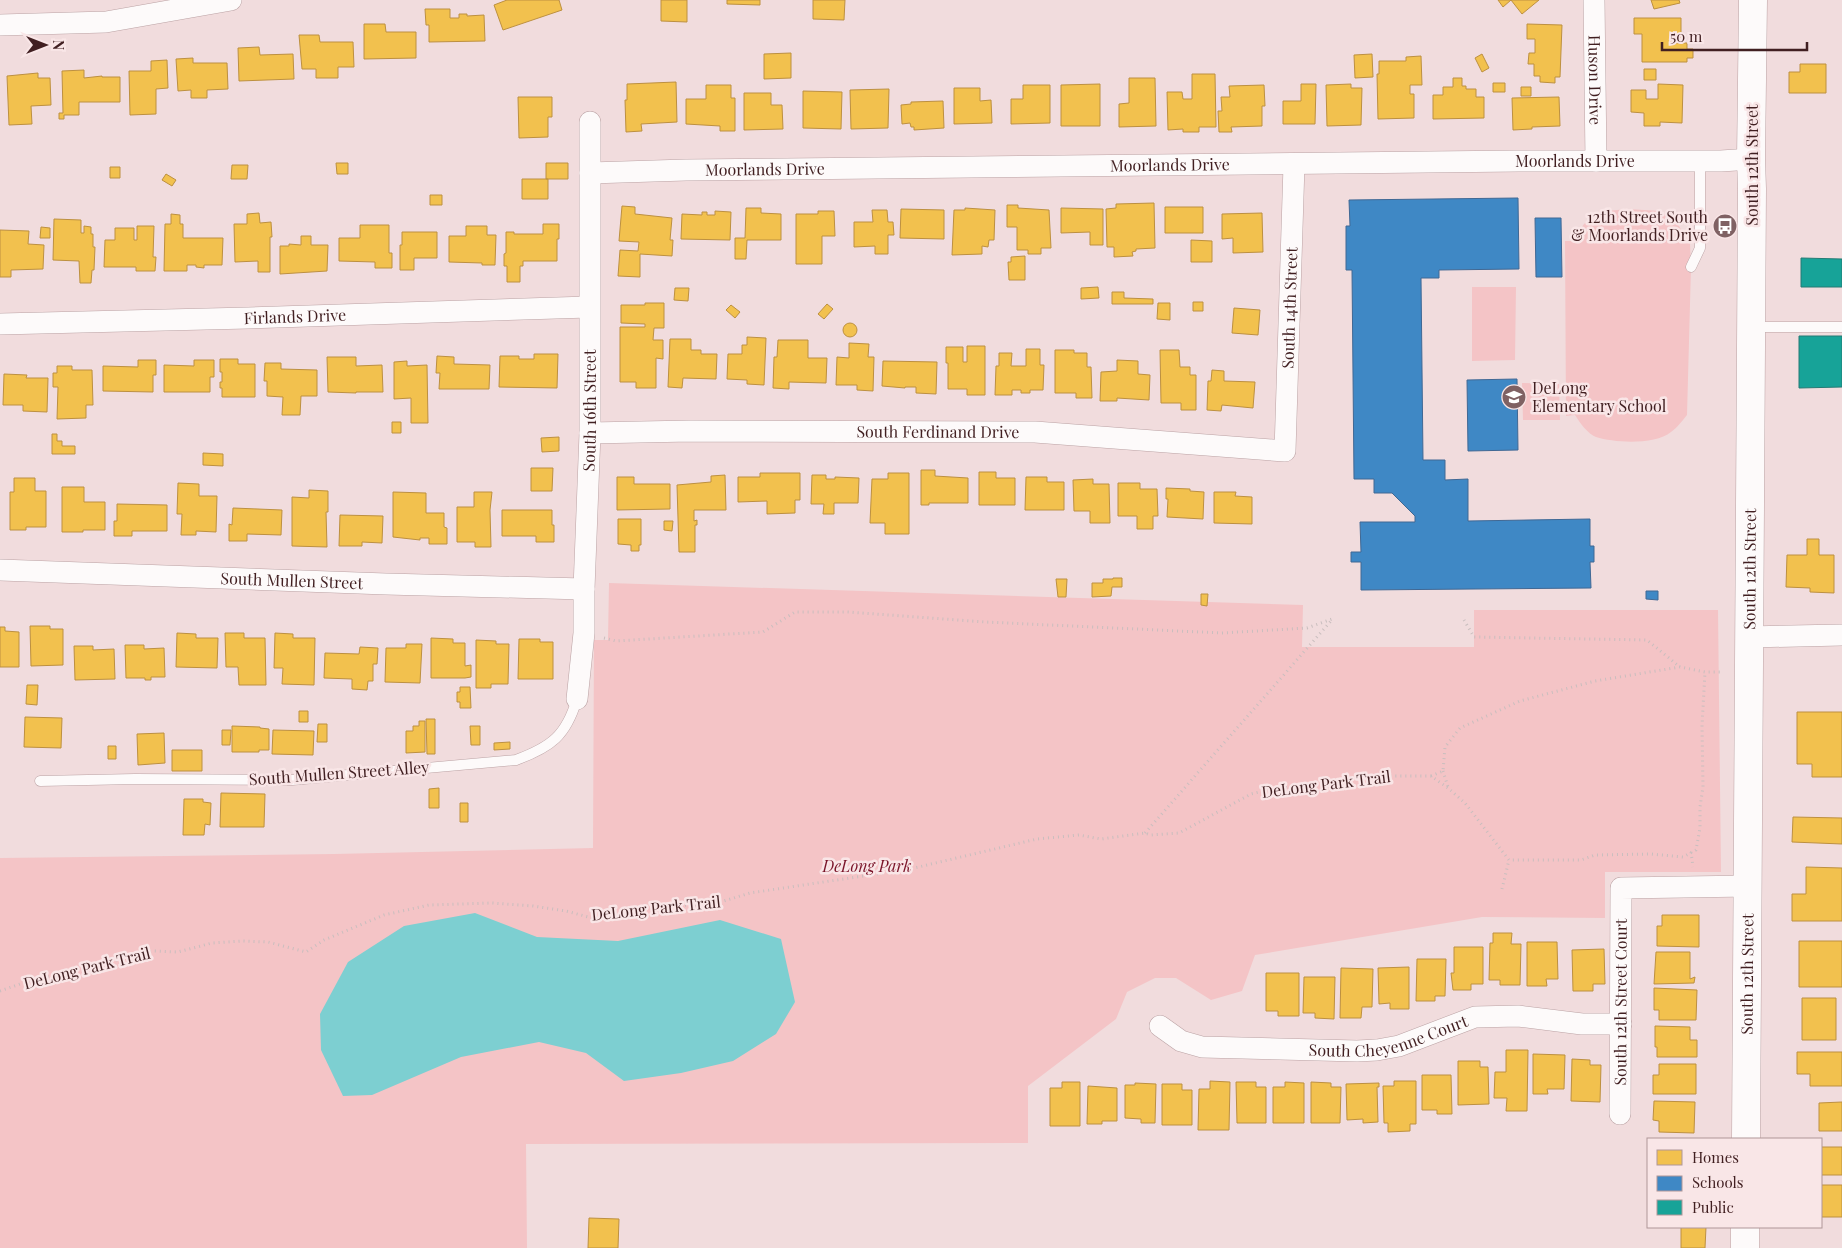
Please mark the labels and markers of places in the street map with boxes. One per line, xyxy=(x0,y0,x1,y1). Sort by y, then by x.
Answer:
place label: 12th Street South & Moorlands Drive xyxy=(1571,206,1709,245)
bus stop icon: 12th Street South & Moorlands Drive xyxy=(1712,213,1738,239)
place label: DeLong Elementary School xyxy=(1532,377,1667,416)
school or university icon: DeLong Elementary School xyxy=(1501,384,1527,410)

